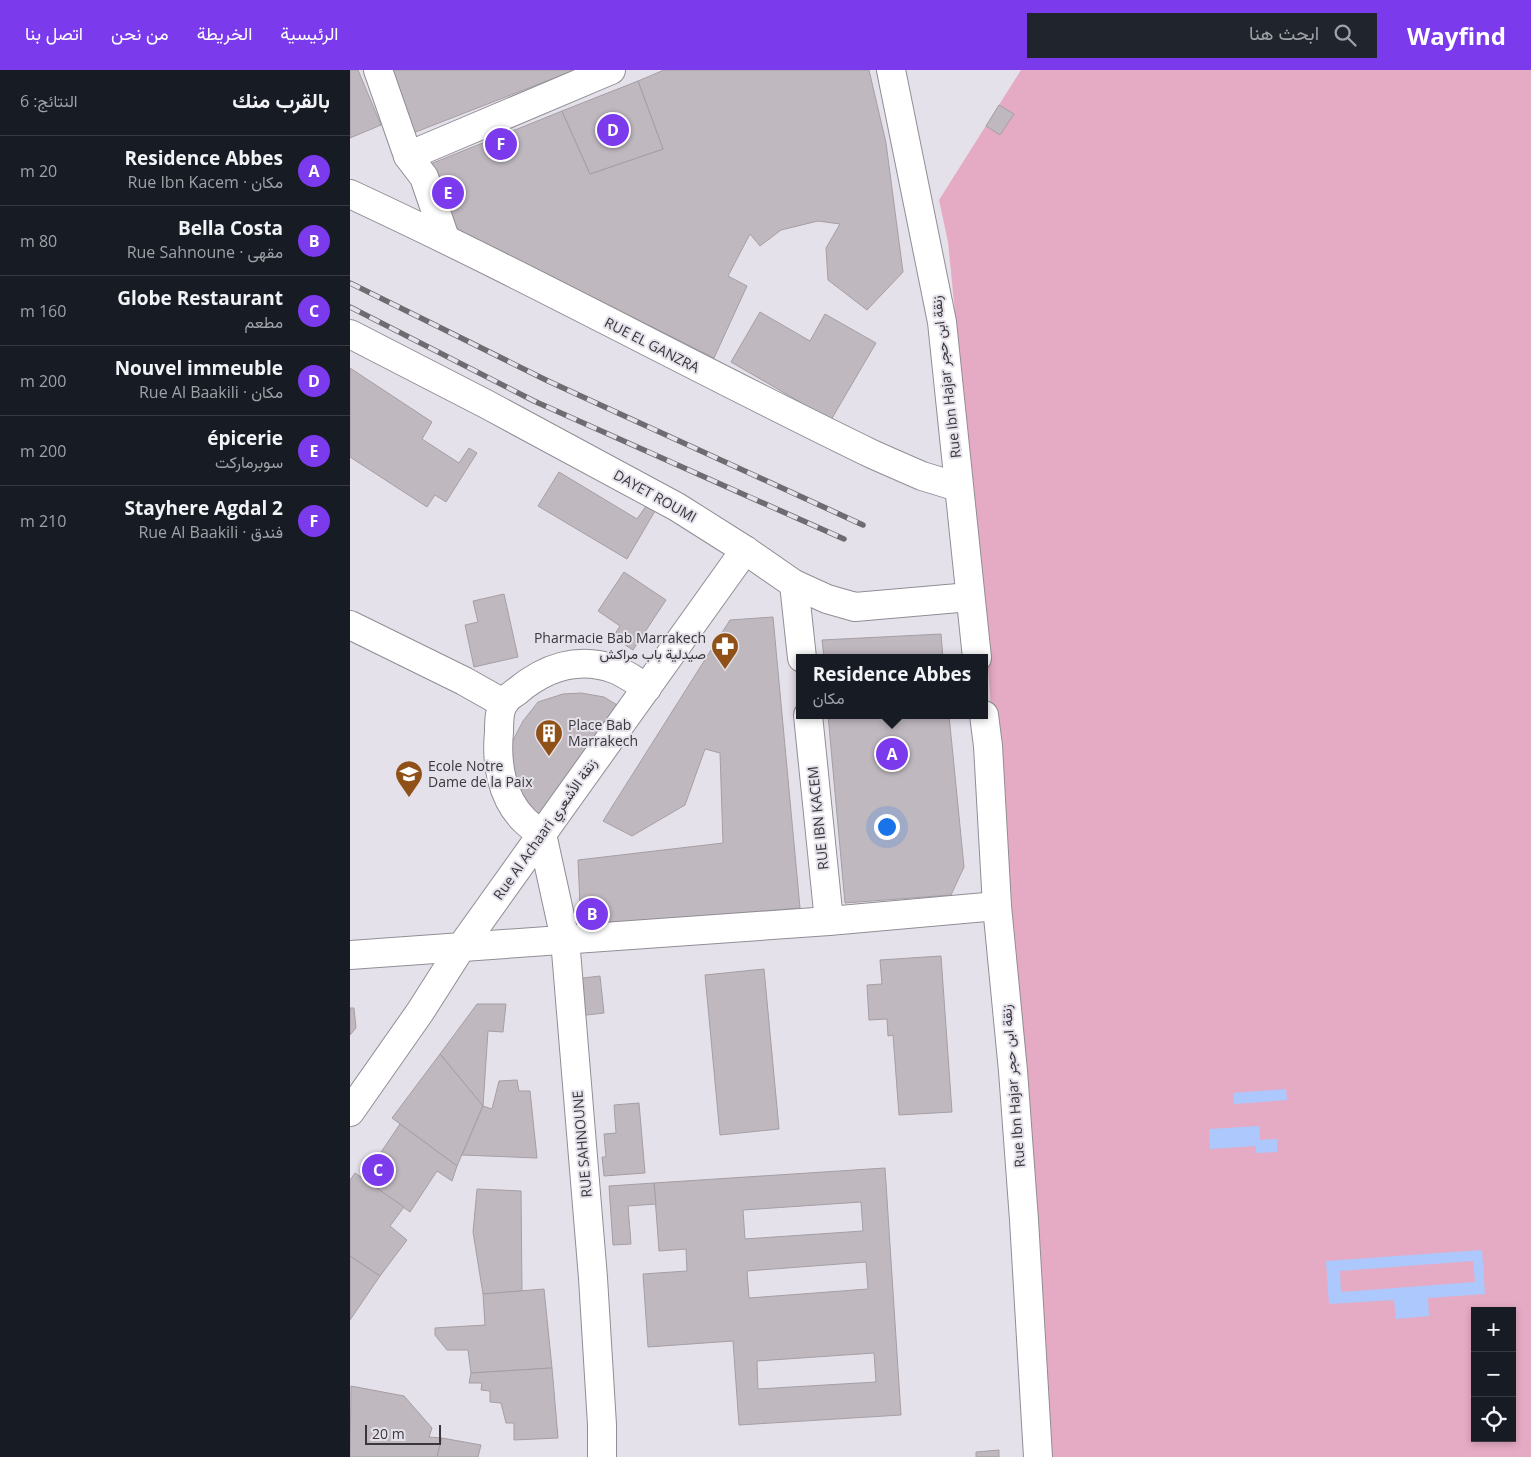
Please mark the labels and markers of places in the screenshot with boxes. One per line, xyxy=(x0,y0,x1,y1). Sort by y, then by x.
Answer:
pin: D xyxy=(597,111,629,149)
pin: F xyxy=(485,125,517,163)
pin: E xyxy=(432,174,464,212)
place label: Pharmacie Bab Marrakech صيدلية باب مراكش xyxy=(534,628,706,663)
pharmacy icon: Pharmacie Bab Marrakech صيدلية باب مراكش xyxy=(710,631,740,670)
place label: Place Bab Marrakech xyxy=(568,715,638,750)
building icon: Place Bab Marrakech xyxy=(534,718,564,757)
pin: A xyxy=(876,735,908,773)
place label: Ecole Notre Dame de la Paix xyxy=(428,756,533,791)
school or university icon: Ecole Notre Dame de la Paix xyxy=(394,759,424,798)
pin: B xyxy=(576,895,608,933)
pin: C xyxy=(362,1151,394,1189)

